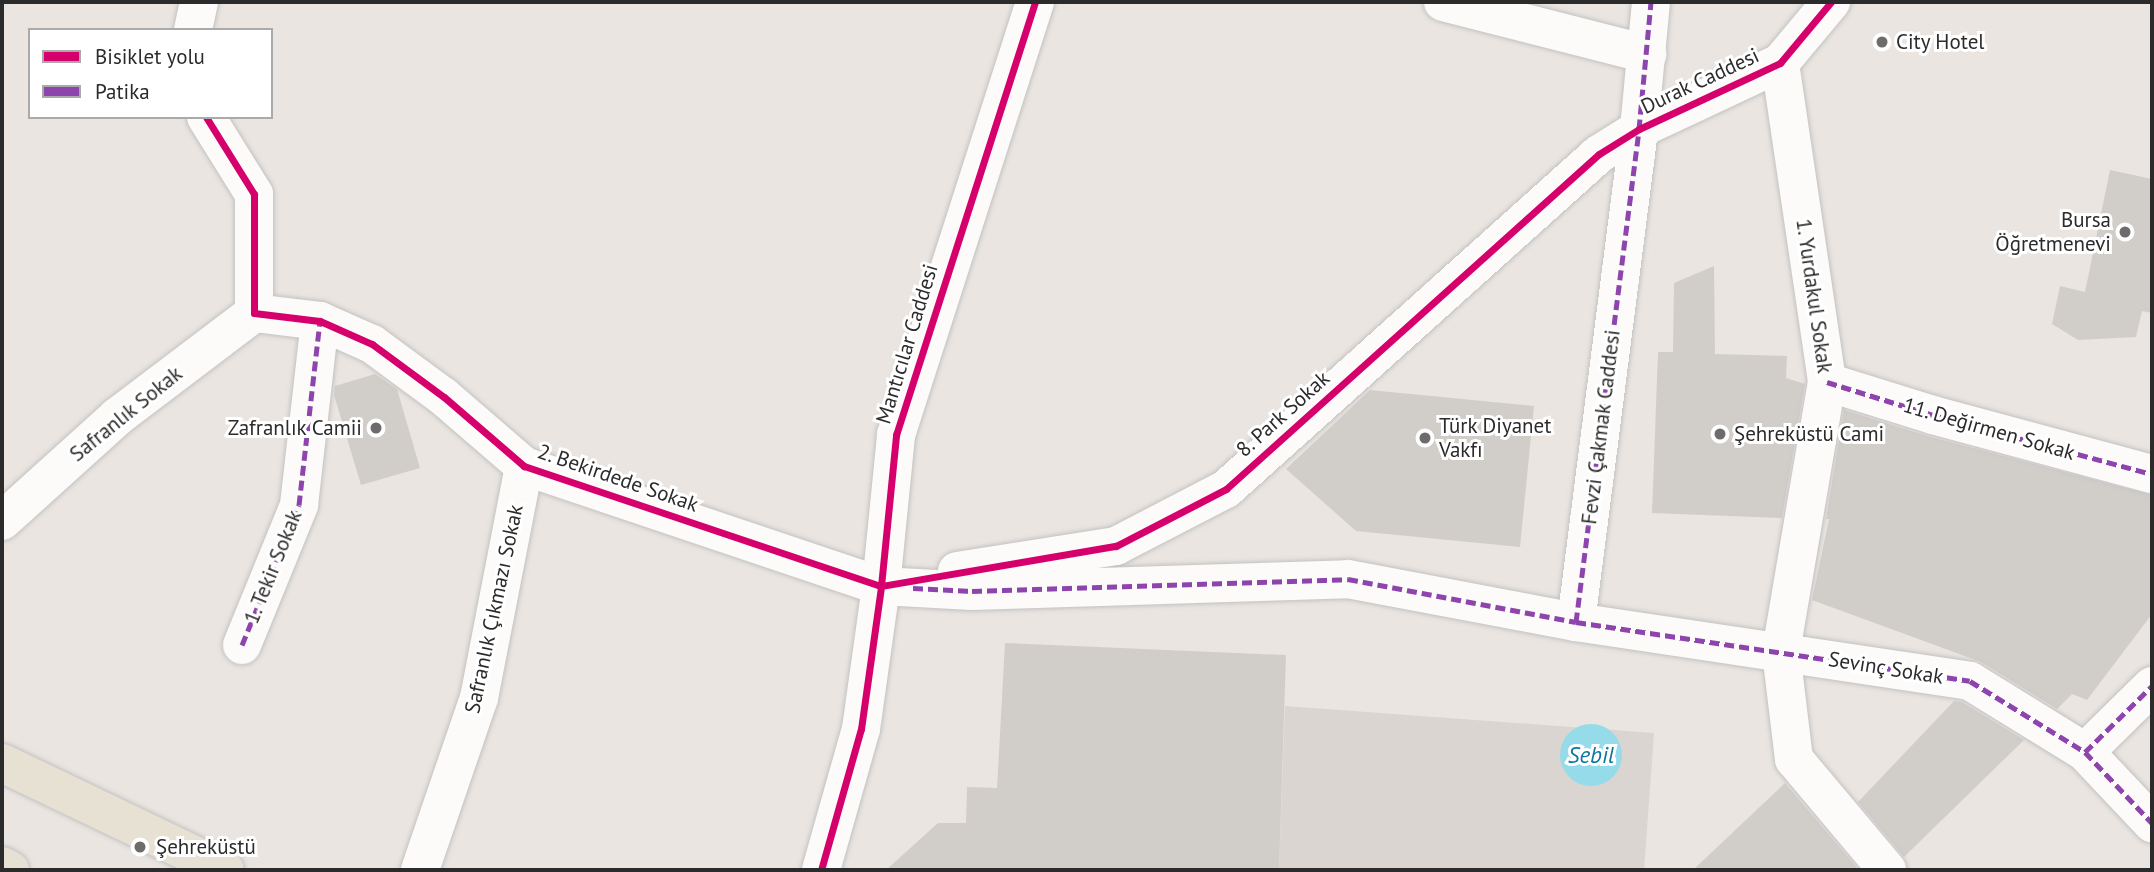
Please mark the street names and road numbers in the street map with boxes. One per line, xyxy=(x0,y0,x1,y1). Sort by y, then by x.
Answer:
street label: Durak Caddesi xyxy=(1637,43,1763,119)
street label: 1. Yurdakul Sokak xyxy=(1791,216,1837,376)
street label: Mantıcılar Caddesi xyxy=(871,261,943,427)
street label: Fevzi Çakmak Caddesi xyxy=(1577,328,1625,526)
street label: Safranlık Sokak xyxy=(65,361,187,467)
street label: 8. Park Sokak xyxy=(1230,365,1336,463)
street label: 11. Değirmen Sokak xyxy=(1900,392,2078,466)
street label: 2. Bekirdede Sokak xyxy=(534,438,702,518)
street label: Safranlık Çıkmazı Sokak xyxy=(459,502,529,716)
street label: 1. Tekir Sokak xyxy=(238,505,308,629)
street label: Sevinç Sokak xyxy=(1826,646,1946,690)

